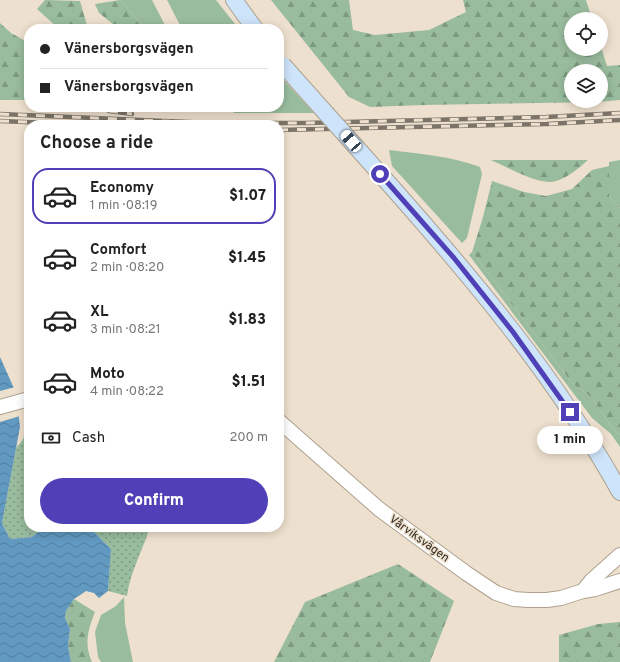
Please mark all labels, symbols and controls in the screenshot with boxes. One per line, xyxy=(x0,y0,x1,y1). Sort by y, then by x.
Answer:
map controls xyxy=(564,12,608,108)
button: locate xyxy=(564,12,608,56)
text: Vänersborgsvägen xyxy=(64,40,194,59)
button: layers xyxy=(564,64,608,108)
text: Vänersborgsvägen xyxy=(64,78,194,97)
car xyxy=(339,128,363,154)
text: Choose a ride xyxy=(40,132,153,155)
route start xyxy=(371,165,389,183)
icon: car xyxy=(42,178,78,214)
text: Economy xyxy=(90,179,154,198)
text: $1.07 xyxy=(229,187,266,206)
text: 1 min · 08:19 xyxy=(90,198,157,214)
icon: car xyxy=(42,240,78,276)
text: Comfort xyxy=(90,241,147,260)
text: $1.45 xyxy=(228,249,266,268)
text: 2 min · 08:20 xyxy=(90,260,164,276)
icon: car xyxy=(42,302,78,338)
text: XL xyxy=(90,303,108,322)
text: $1.83 xyxy=(228,311,266,330)
text: 3 min · 08:21 xyxy=(90,322,161,338)
icon: car xyxy=(42,364,78,400)
text: Moto xyxy=(90,365,125,384)
text: $1.51 xyxy=(232,373,266,392)
text: 4 min · 08:22 xyxy=(90,384,164,400)
route end xyxy=(561,403,579,421)
callout: 1 min xyxy=(537,426,603,454)
icon: cash xyxy=(40,427,62,449)
text: Cash xyxy=(72,429,105,448)
text: 200 m xyxy=(229,430,268,446)
text: 1 min xyxy=(554,432,586,448)
button: Confirm xyxy=(40,478,268,524)
street label: Vårviksvägen xyxy=(386,512,452,566)

